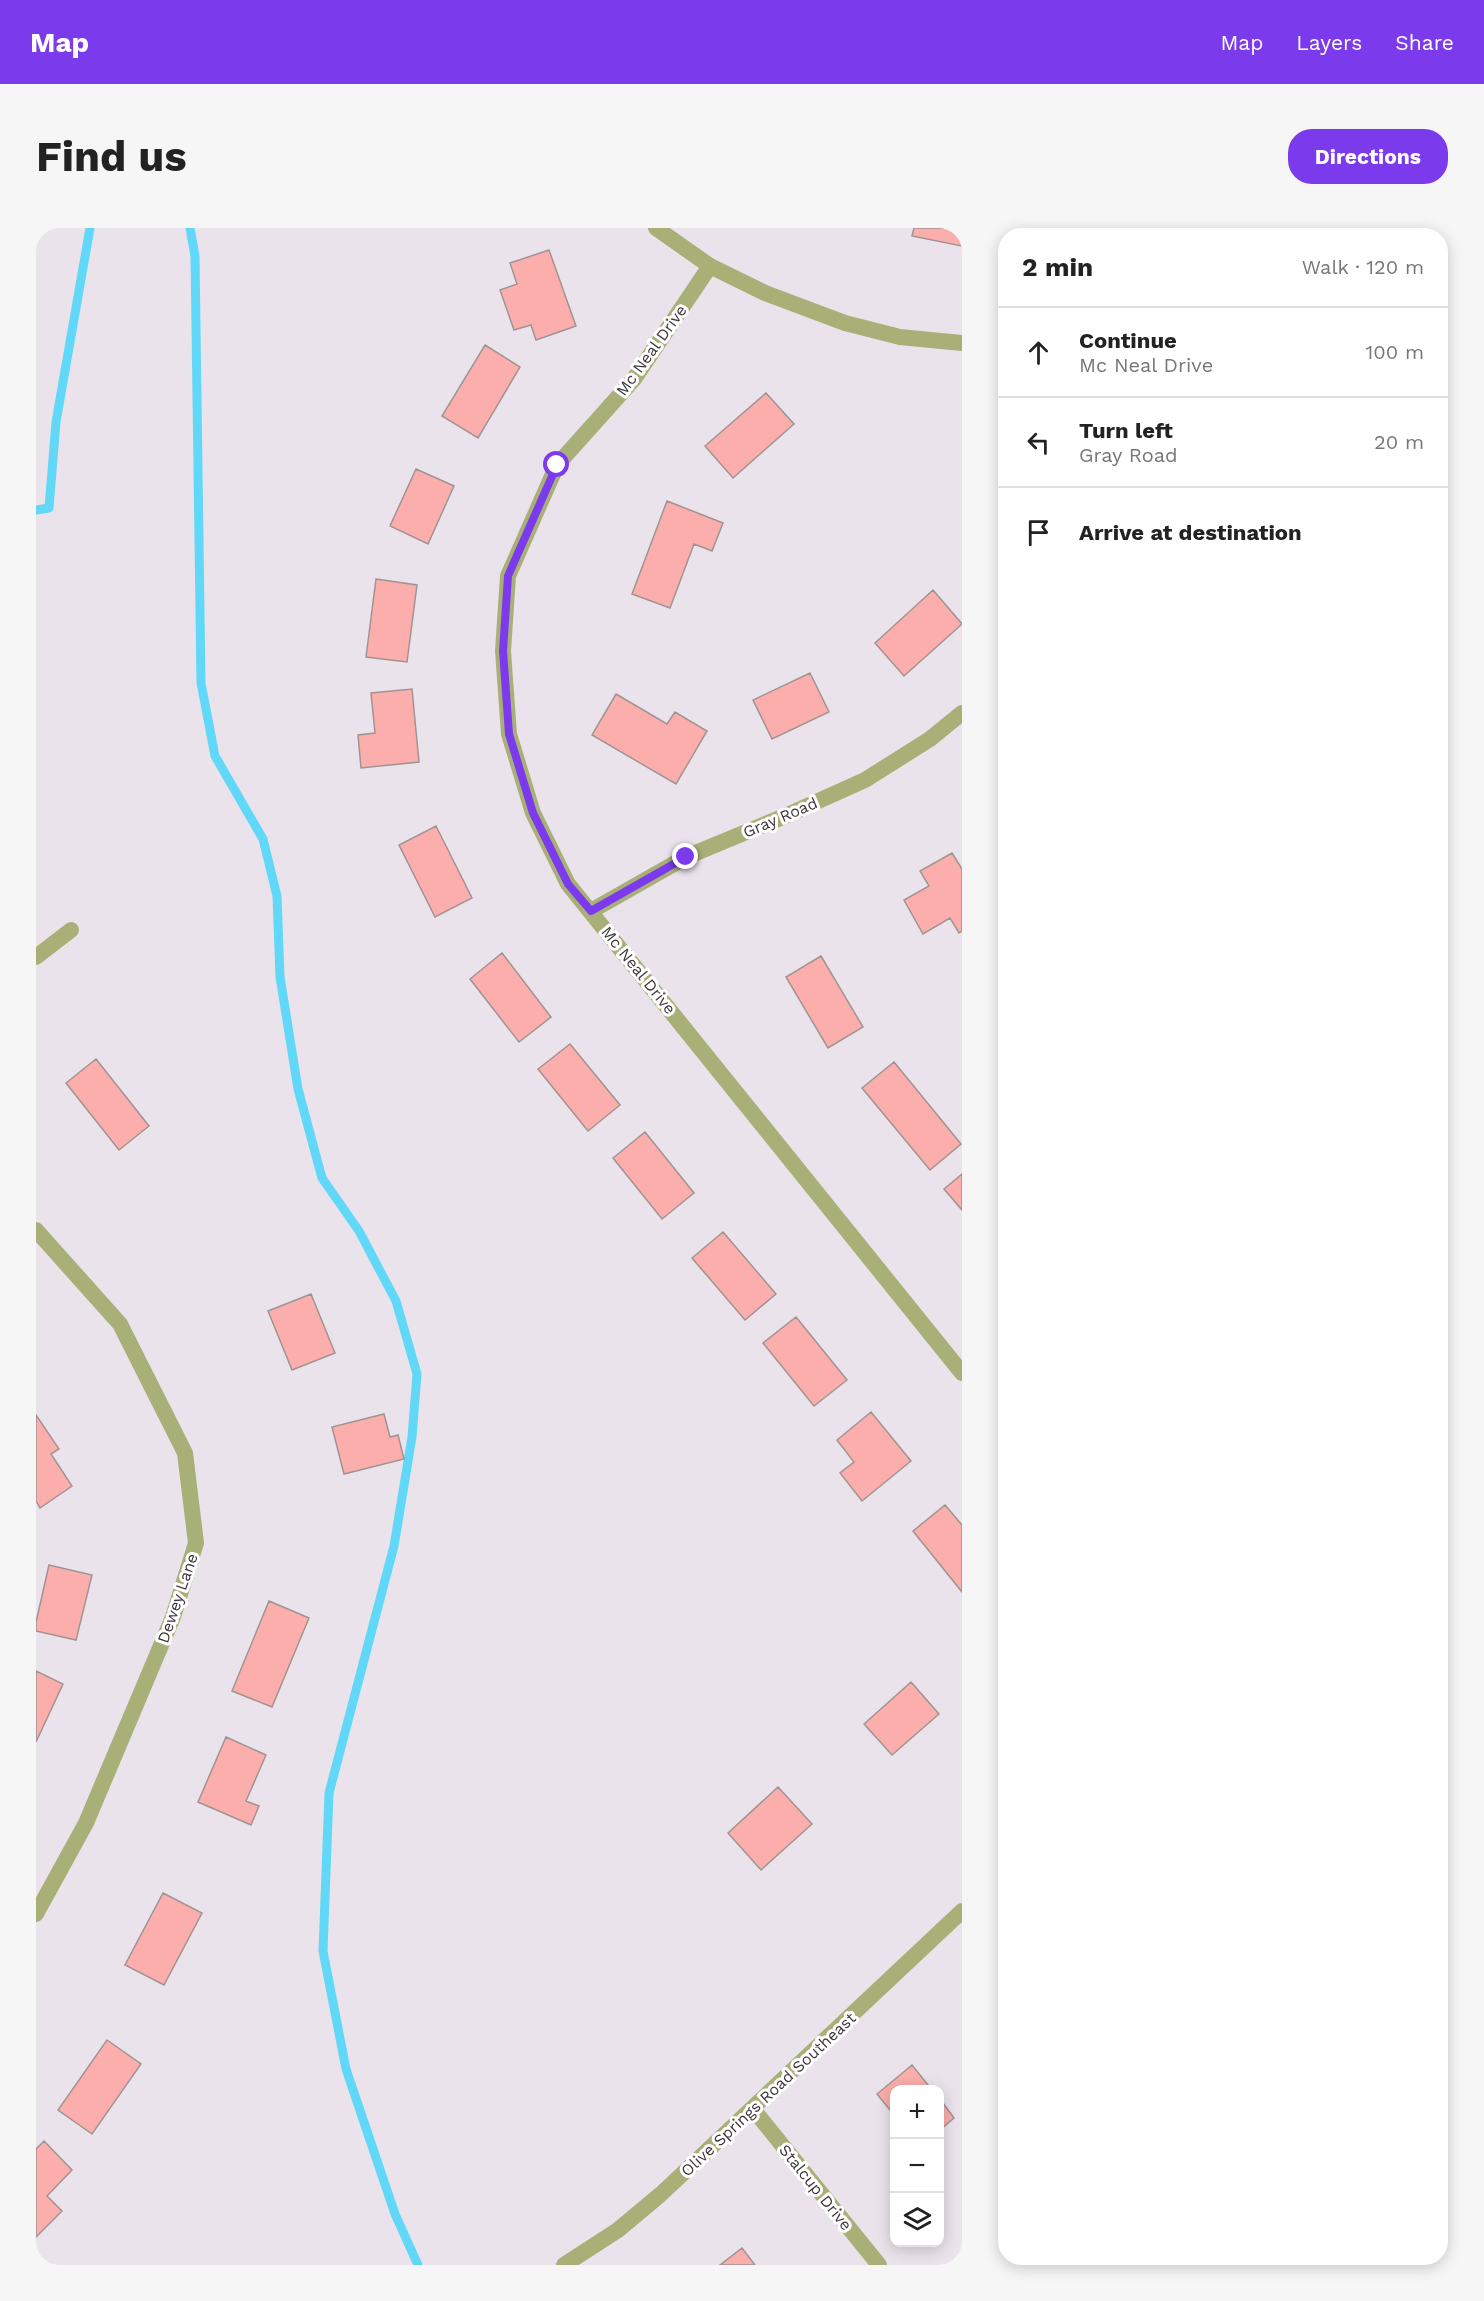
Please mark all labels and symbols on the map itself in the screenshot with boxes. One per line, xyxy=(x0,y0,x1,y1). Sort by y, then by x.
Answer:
street label: Mc Neal Drive xyxy=(612,301,691,399)
route start xyxy=(543,451,569,477)
street label: Gray Road xyxy=(740,793,820,842)
route end xyxy=(672,843,698,869)
street label: Mc Neal Drive xyxy=(597,923,680,1018)
street label: Dewey Lane xyxy=(153,1551,202,1646)
street label: Olive Springs Road Southeast xyxy=(677,2008,860,2180)
street label: Stalcup Drive xyxy=(775,2141,856,2234)

